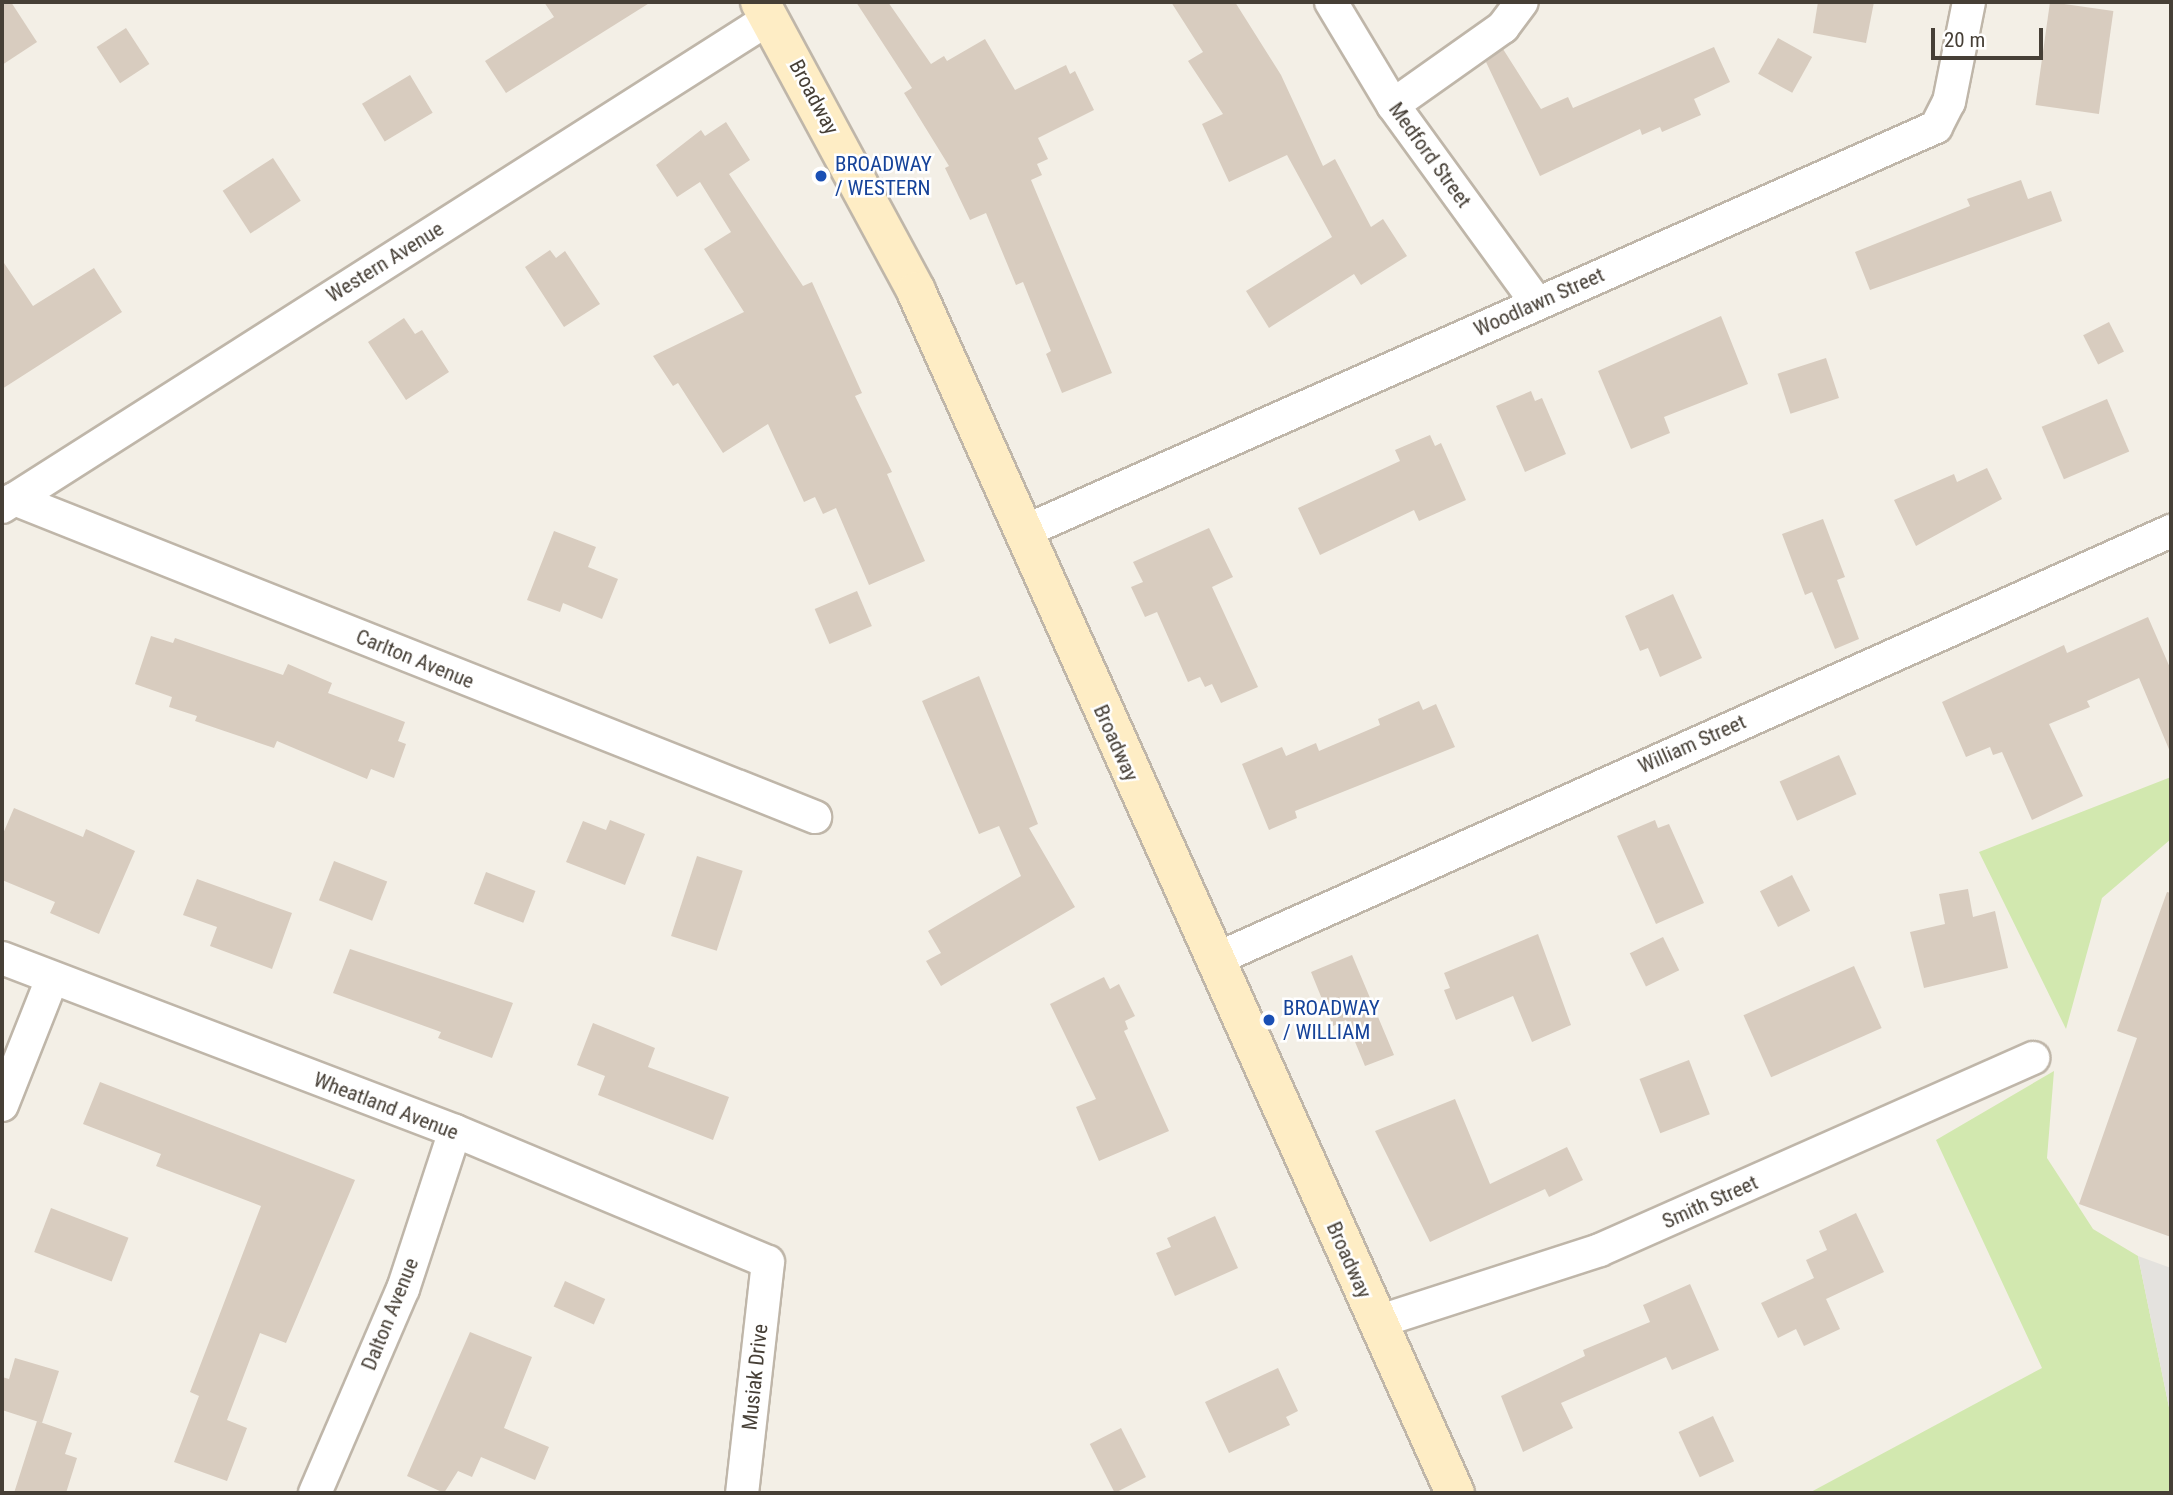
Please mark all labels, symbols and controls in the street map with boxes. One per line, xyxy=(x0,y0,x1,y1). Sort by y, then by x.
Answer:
scale bar xyxy=(1935,14,2047,58)
text: 20 m xyxy=(1944,28,1985,52)
street label: Broadway xyxy=(784,55,844,139)
street label: Medford Street xyxy=(1383,97,1477,213)
place label: BROADWAY / WESTERN xyxy=(835,151,932,201)
marker: BROADWAY / WESTERN xyxy=(813,168,829,184)
street label: Western Avenue xyxy=(322,216,448,308)
street label: Woodlawn Street xyxy=(1470,262,1608,342)
street label: Carlton Avenue xyxy=(352,624,478,694)
street label: Broadway xyxy=(1088,701,1144,785)
street label: William Street xyxy=(1634,709,1750,779)
place label: BROADWAY / WILLIAM xyxy=(1283,995,1380,1045)
marker: BROADWAY / WILLIAM xyxy=(1261,1012,1277,1028)
street label: Wheatland Avenue xyxy=(310,1067,462,1145)
street label: Smith Street xyxy=(1658,1170,1762,1234)
street label: Broadway xyxy=(1321,1218,1377,1302)
street label: Dalton Avenue xyxy=(356,1254,424,1374)
street label: Musiak Drive xyxy=(737,1323,773,1431)

